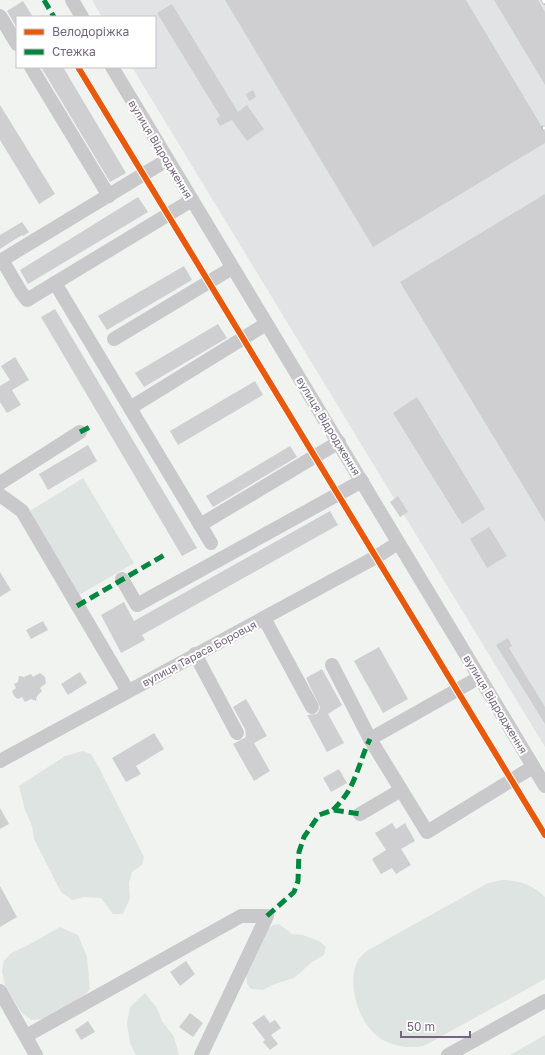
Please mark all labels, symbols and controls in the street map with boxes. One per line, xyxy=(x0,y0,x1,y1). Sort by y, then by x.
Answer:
legend xyxy=(16,16,156,68)
text: Велодоріжка xyxy=(52,24,129,39)
text: Стежка xyxy=(52,44,96,59)
street label: вулиця Відродження xyxy=(126,97,196,201)
street label: вулиця Відродження xyxy=(294,374,364,478)
street label: вулиця Тараса Боровця xyxy=(140,617,258,689)
street label: вулиця Відродження xyxy=(461,652,531,756)
scale bar xyxy=(401,1013,470,1039)
text: 50 m xyxy=(407,1019,435,1034)

